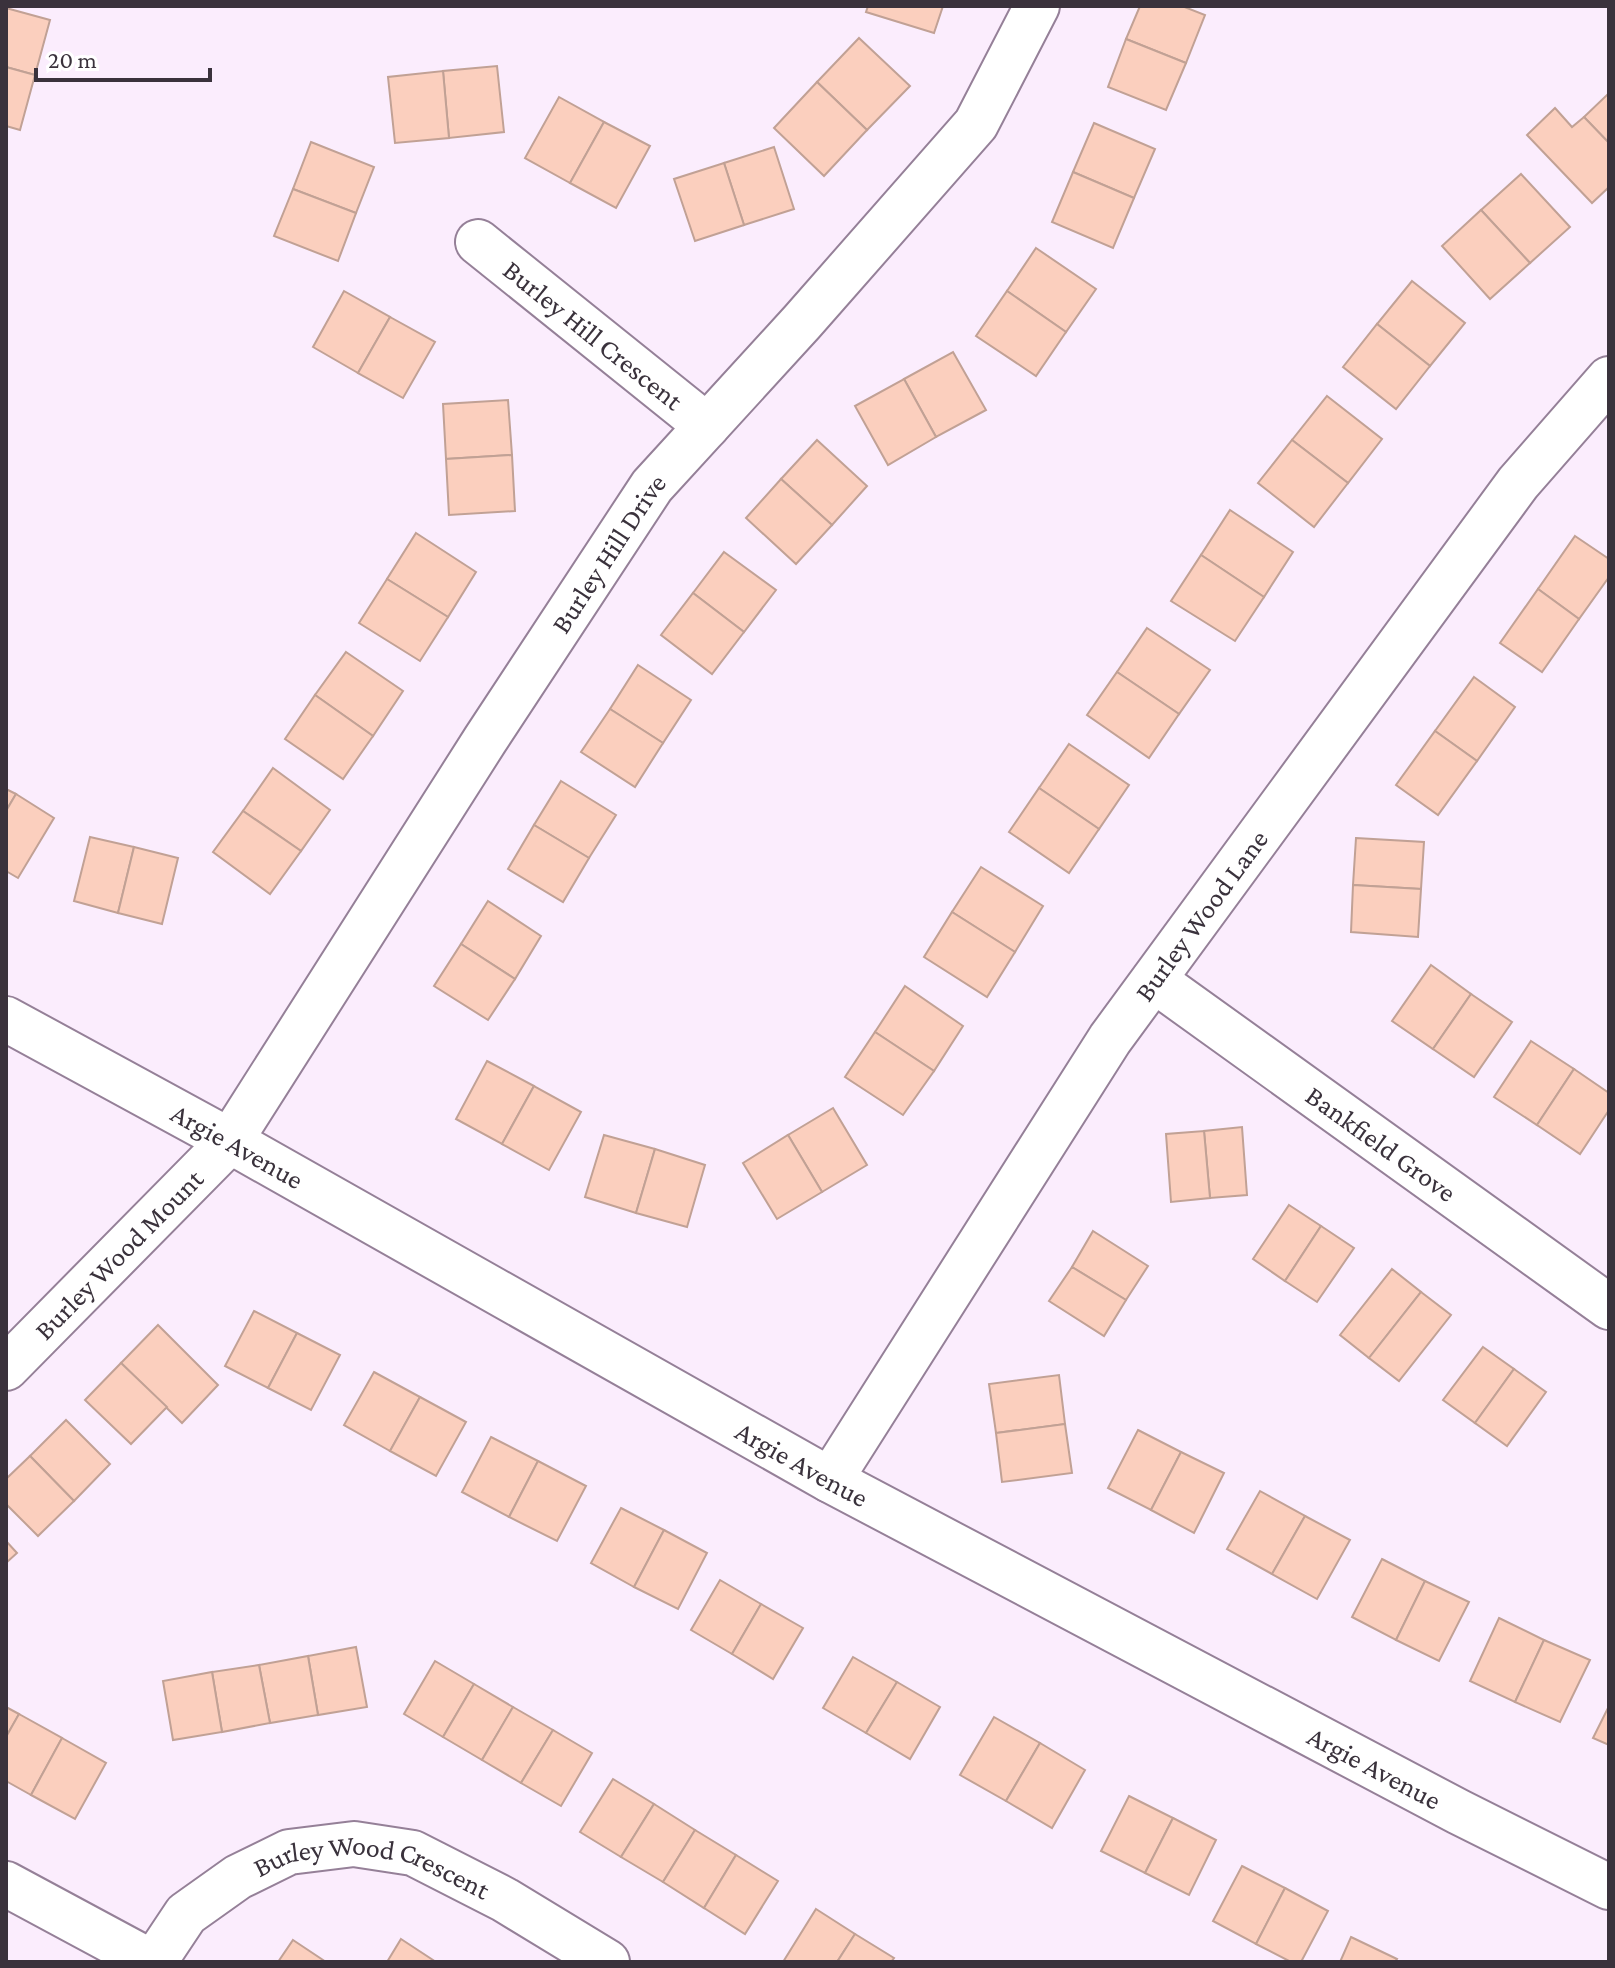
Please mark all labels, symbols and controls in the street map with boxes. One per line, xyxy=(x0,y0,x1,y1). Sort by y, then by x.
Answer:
scale bar xyxy=(36,32,210,82)
text: 20 m xyxy=(48,46,97,73)
street label: Burley Hill Crescent xyxy=(497,254,689,417)
street label: Burley Hill Drive xyxy=(545,467,672,639)
street label: Burley Wood Lane xyxy=(1128,824,1274,1007)
street label: Bankfield Grove xyxy=(1300,1080,1462,1208)
street label: Argie Avenue xyxy=(166,1097,309,1195)
street label: Burley Wood Mount xyxy=(28,1163,210,1346)
street label: Argie Avenue xyxy=(730,1415,873,1513)
street label: Argie Avenue xyxy=(1302,1720,1446,1816)
street label: Burley Wood Crescent xyxy=(248,1829,495,1906)

